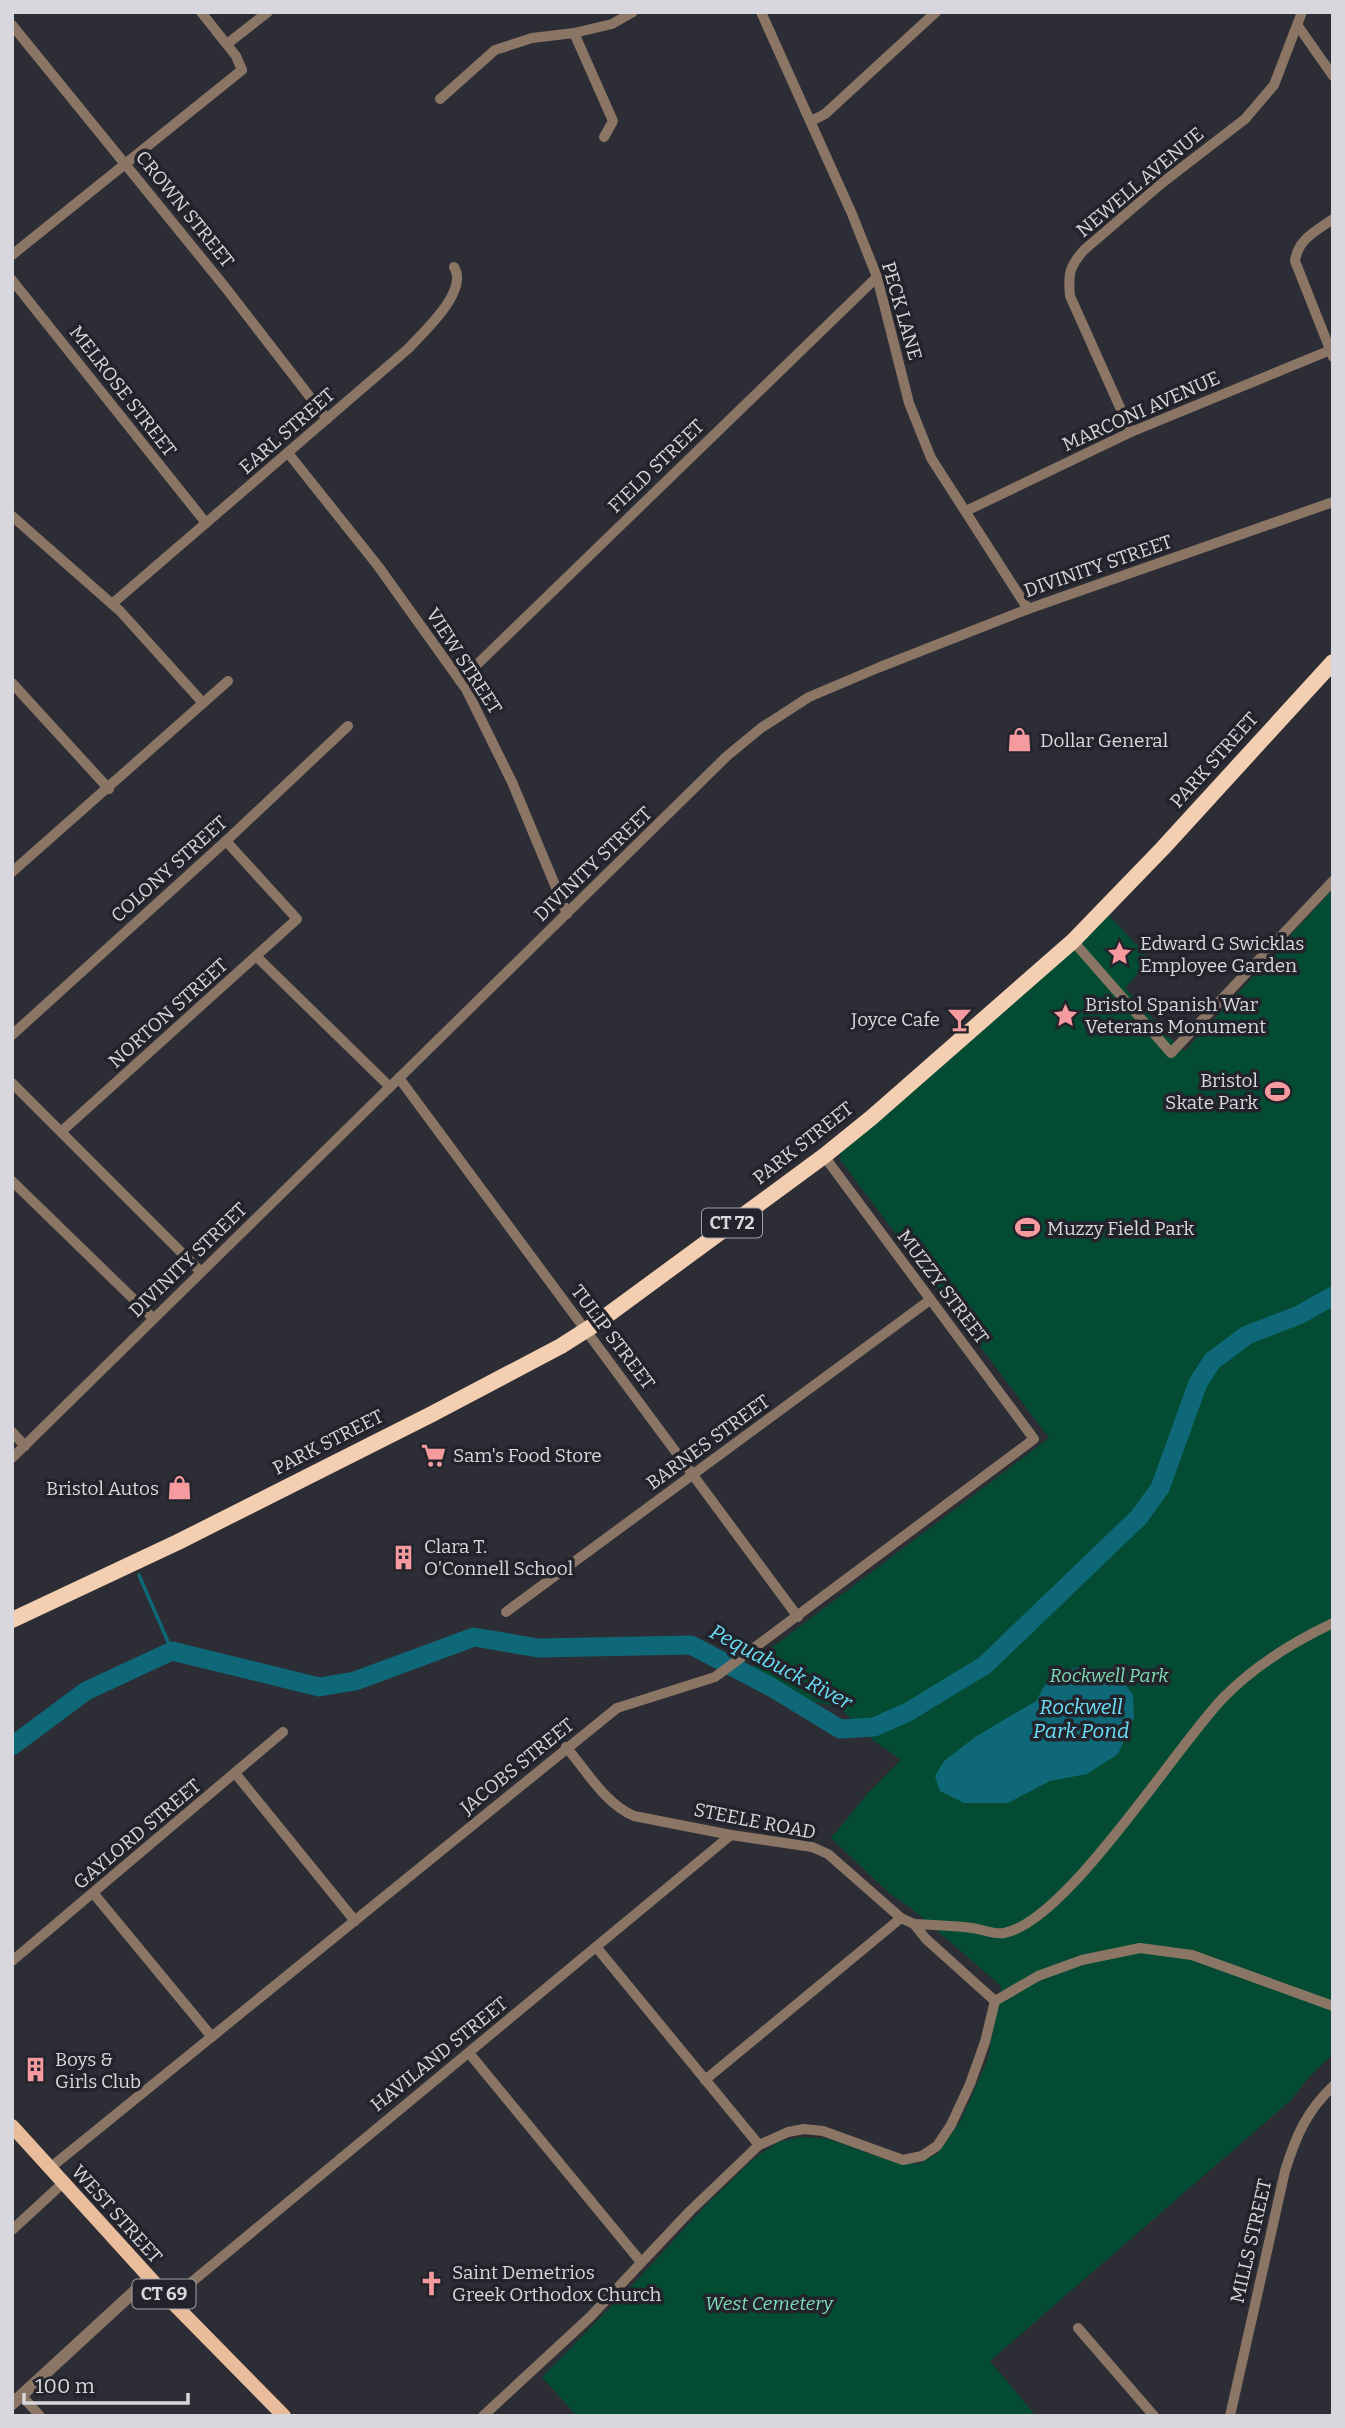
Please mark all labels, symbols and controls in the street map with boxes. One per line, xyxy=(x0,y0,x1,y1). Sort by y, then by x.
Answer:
street label: NEWELL AVENUE xyxy=(1072,122,1208,242)
street label: CROWN STREET xyxy=(131,146,239,272)
street label: PECK LANE xyxy=(877,259,927,363)
street label: MELROSE STREET xyxy=(65,321,181,461)
street label: MARCONI AVENUE xyxy=(1059,366,1223,456)
street label: EARL STREET xyxy=(234,383,340,479)
street label: FIELD STREET xyxy=(603,414,709,518)
street label: DIVINITY STREET xyxy=(1021,530,1175,602)
street label: VIEW STREET xyxy=(421,604,507,718)
street label: PARK STREET xyxy=(1165,707,1263,813)
shop icon: Dollar General xyxy=(1006,726,1034,754)
place label: Dollar General xyxy=(1040,729,1168,752)
street label: DIVINITY STREET xyxy=(529,802,657,926)
street label: COLONY STREET xyxy=(106,811,232,927)
place label: Edward G Swicklas Employee Garden xyxy=(1140,932,1304,977)
place icon: Edward G Swicklas Employee Garden xyxy=(1106,940,1134,968)
street label: NORTON STREET xyxy=(104,953,232,1073)
place label: Bristol Spanish War Veterans Monument xyxy=(1085,993,1266,1038)
place icon: Bristol Spanish War Veterans Monument xyxy=(1051,1001,1079,1029)
bar icon: Joyce Cafe xyxy=(946,1005,974,1033)
place label: Joyce Cafe xyxy=(850,1008,940,1031)
place label: Bristol Skate Park xyxy=(1165,1069,1258,1114)
sports icon: Bristol Skate Park xyxy=(1264,1077,1292,1105)
street label: PARK STREET xyxy=(748,1097,858,1189)
street label: DIVINITY STREET xyxy=(124,1198,252,1322)
road number: CT 72 xyxy=(702,1208,762,1238)
sports icon: Muzzy Field Park xyxy=(1013,1214,1041,1242)
place label: Muzzy Field Park xyxy=(1047,1217,1195,1240)
street label: MUZZY STREET xyxy=(892,1225,994,1349)
street label: TULIP STREET xyxy=(566,1280,660,1394)
street label: BARNES STREET xyxy=(642,1390,774,1494)
street label: PARK STREET xyxy=(269,1404,387,1480)
supermarket icon: Sam's Food Store xyxy=(419,1441,447,1469)
place label: Sam's Food Store xyxy=(453,1444,602,1467)
shop icon: Bristol Autos xyxy=(165,1474,193,1502)
place label: Bristol Autos xyxy=(46,1477,159,1500)
place label: Clara T. O'Connell School xyxy=(424,1535,573,1580)
building icon: Clara T. O'Connell School xyxy=(390,1543,418,1571)
water label: Pequabuck River xyxy=(706,1619,858,1716)
park label: Rockwell Park xyxy=(1050,1664,1169,1687)
water label: Rockwell Park Pond xyxy=(1033,1694,1129,1744)
street label: JACOBS STREET xyxy=(455,1713,578,1819)
street label: GAYLORD STREET xyxy=(69,1774,205,1894)
street label: STEELE ROAD xyxy=(692,1798,818,1844)
street label: HAVILAND STREET xyxy=(366,1992,512,2116)
place label: Boys & Girls Club xyxy=(55,2048,141,2093)
building icon: Boys & Girls Club xyxy=(21,2056,49,2084)
street label: WEST STREET xyxy=(67,2160,167,2268)
street label: MILLS STREET xyxy=(1226,2177,1276,2305)
place label: Saint Demetrios Greek Orthodox Church xyxy=(452,2261,662,2306)
church icon: Saint Demetrios Greek Orthodox Church xyxy=(418,2269,446,2297)
road number: CT 69 xyxy=(132,2280,196,2308)
park label: West Cemetery xyxy=(705,2292,834,2315)
scale bar xyxy=(24,2362,189,2406)
text: 100 m xyxy=(35,2373,95,2399)

